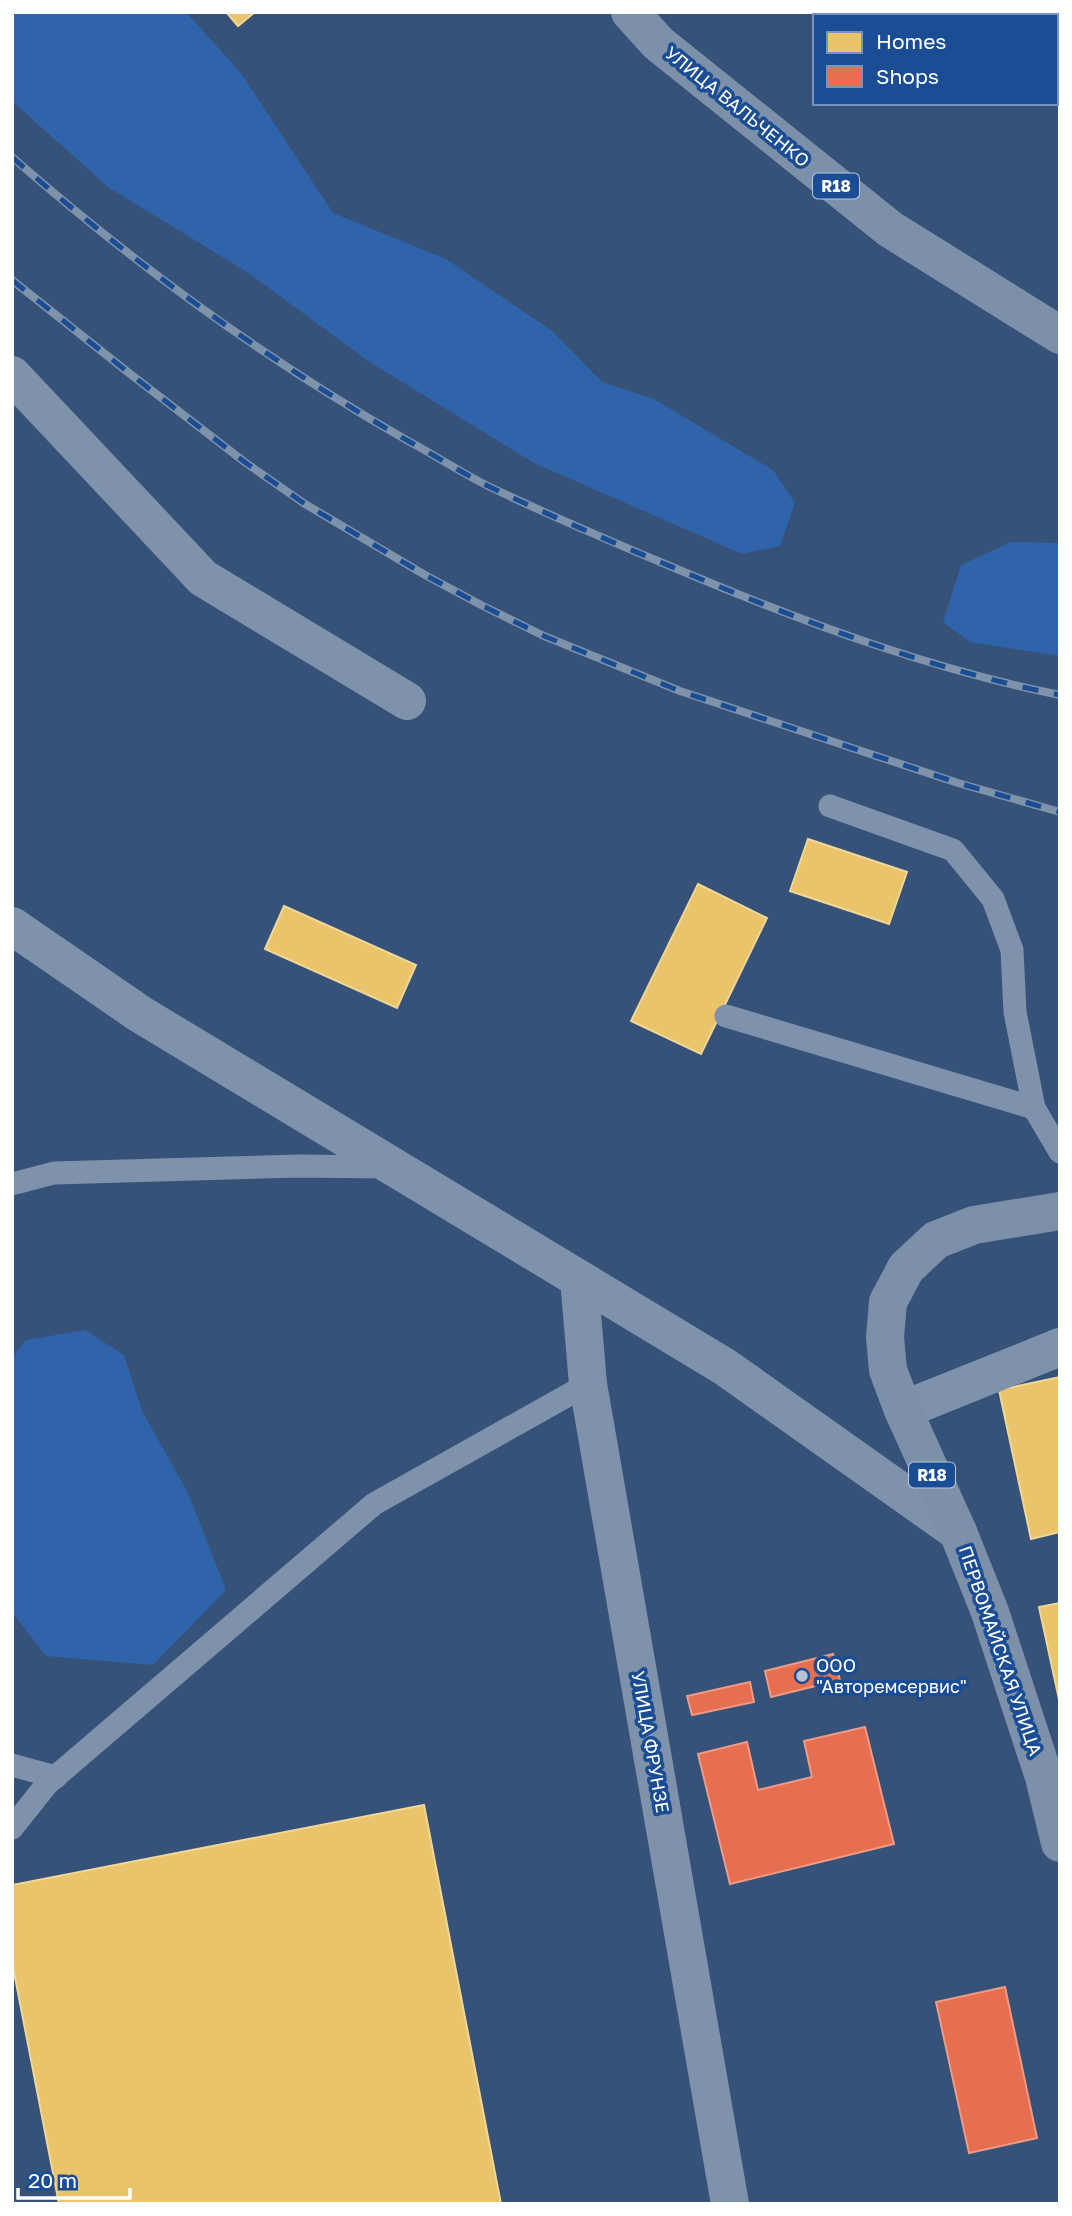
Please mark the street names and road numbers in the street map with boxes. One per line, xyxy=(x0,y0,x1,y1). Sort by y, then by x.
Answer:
street label: УЛИЦА ВАЛЬЧЕНКО xyxy=(661,41,814,171)
road number: R18 xyxy=(813,174,859,198)
road number: R18 xyxy=(909,1462,955,1488)
street label: ПЕРВОМАЙСКАЯ УЛИЦА xyxy=(955,1543,1047,1759)
street label: УЛИЦА ФРУНЗЕ xyxy=(628,1669,674,1815)

